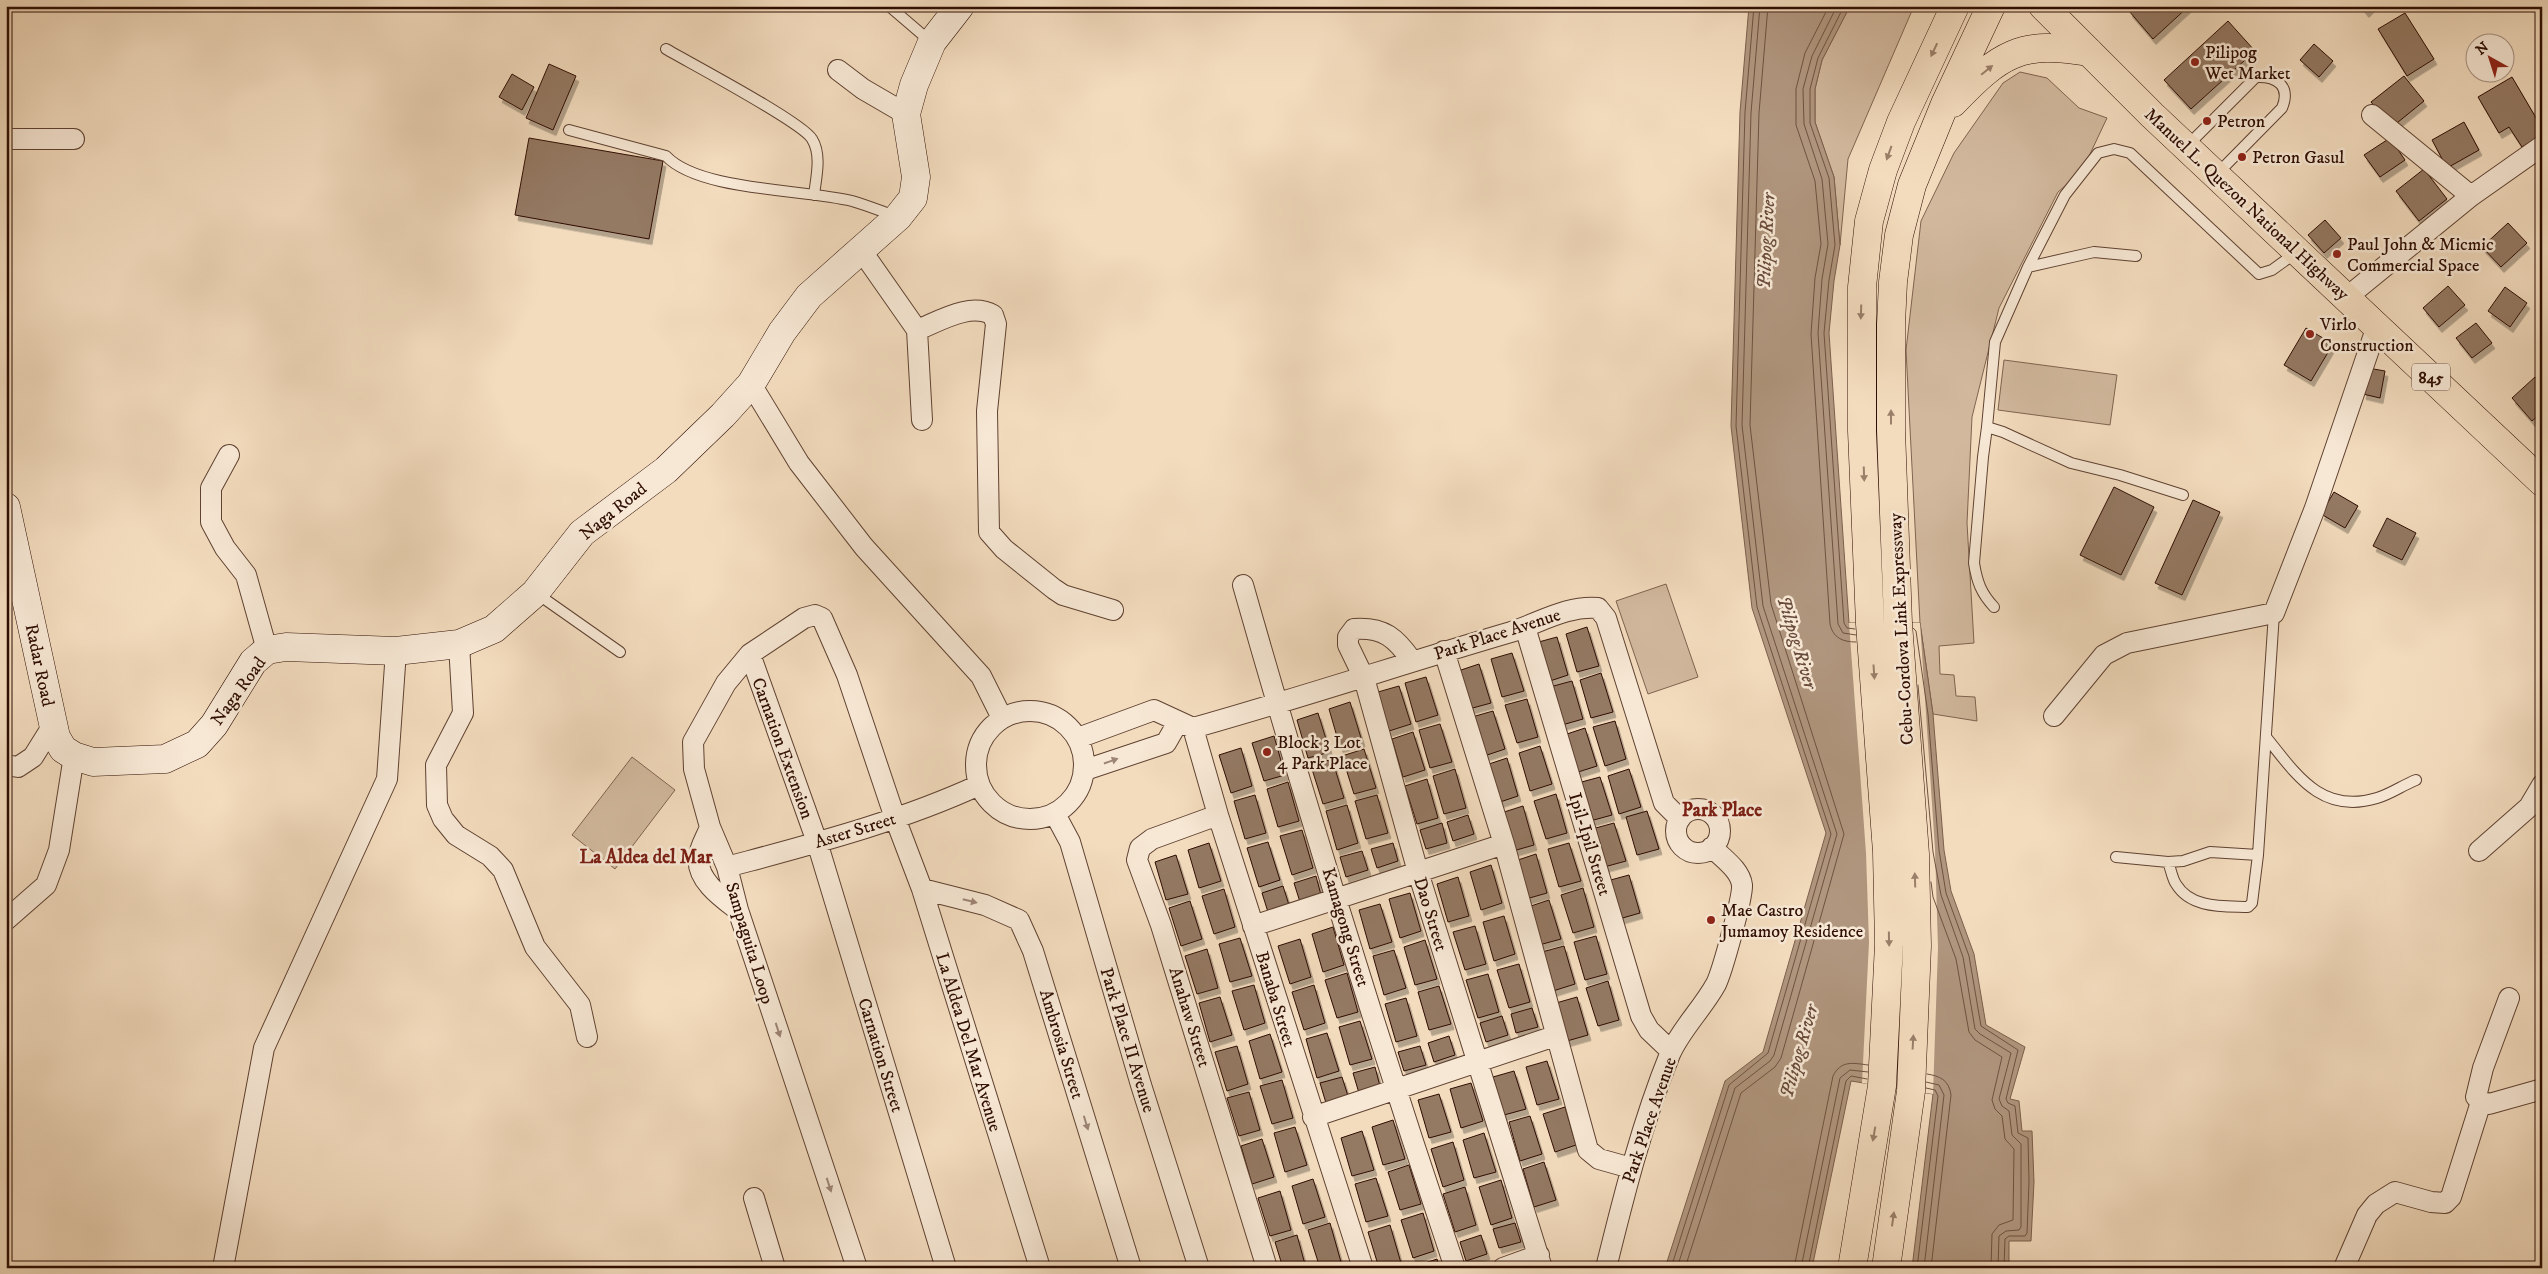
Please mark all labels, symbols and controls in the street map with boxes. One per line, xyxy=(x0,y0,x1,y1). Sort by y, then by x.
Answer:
north arrow xyxy=(2466,32,2516,82)
text: N xyxy=(2472,38,2493,59)
place label: Pilipog Wet Market xyxy=(2204,42,2291,85)
one-way arrow xyxy=(1930,43,1938,57)
marker: Pilipog Wet Market xyxy=(2189,56,2201,68)
one-way arrow xyxy=(1980,64,1993,75)
street label: Manuel L. Quezon National Highway xyxy=(2139,104,2354,306)
place label: Petron xyxy=(2217,111,2266,133)
marker: Petron xyxy=(2201,115,2213,127)
one-way arrow xyxy=(1885,146,1893,161)
place label: Petron Gasul xyxy=(2252,147,2345,169)
marker: Petron Gasul xyxy=(2236,151,2248,163)
water label: Pilipog River xyxy=(1753,190,1782,290)
place label: Paul John & Micmic Commercial Space xyxy=(2347,234,2494,277)
marker: Paul John & Micmic Commercial Space xyxy=(2331,248,2343,260)
one-way arrow xyxy=(1857,304,1865,320)
place label: Virlo Construction xyxy=(2319,314,2414,357)
marker: Virlo Construction xyxy=(2304,328,2316,340)
road number: 845 xyxy=(2412,364,2450,391)
one-way arrow xyxy=(1887,409,1895,425)
one-way arrow xyxy=(1860,467,1868,483)
street label: Naga Road xyxy=(576,478,651,545)
street label: Cebu-Cordova Link Expressway xyxy=(1885,512,1919,746)
water label: Pilipog River xyxy=(1771,593,1822,694)
street label: Park Place Avenue xyxy=(1431,604,1563,666)
street label: Radar Road xyxy=(20,622,59,709)
street label: Naga Road xyxy=(207,653,271,730)
one-way arrow xyxy=(1870,664,1878,680)
street label: Carnation Extension xyxy=(746,675,818,823)
place label: Block 3 Lot 4 Park Place xyxy=(1277,732,1367,775)
marker: Block 3 Lot 4 Park Place xyxy=(1261,746,1273,758)
one-way arrow xyxy=(1104,756,1119,764)
street label: Ipil-Ipil Street xyxy=(1563,790,1615,899)
district label: Park Place xyxy=(1682,799,1762,822)
street label: Aster Street xyxy=(812,808,899,854)
district label: La Aldea del Mar xyxy=(580,846,713,869)
street label: Kamagong Street xyxy=(1316,865,1374,990)
one-way arrow xyxy=(1911,871,1919,887)
street label: Dao Street xyxy=(1408,875,1452,954)
street label: Sampaguita Loop xyxy=(720,880,778,1007)
one-way arrow xyxy=(962,897,977,905)
place label: Mae Castro Jumamoy Residence xyxy=(1719,900,1863,943)
marker: Mae Castro Jumamoy Residence xyxy=(1705,914,1717,926)
one-way arrow xyxy=(1885,931,1893,947)
street label: Banaba Street xyxy=(1250,949,1300,1050)
street label: La Aldea Del Mar Avenue xyxy=(930,950,1006,1134)
street label: Park Place II Avenue xyxy=(1095,965,1160,1116)
street label: Anahaw Street xyxy=(1163,965,1215,1070)
street label: Ambrosia Street xyxy=(1034,987,1088,1102)
street label: Carnation Street xyxy=(852,995,908,1115)
water label: Pilipog River xyxy=(1775,1000,1825,1101)
one-way arrow xyxy=(774,1023,782,1038)
one-way arrow xyxy=(1909,1034,1917,1050)
street label: Park Place Avenue xyxy=(1618,1054,1682,1186)
one-way arrow xyxy=(1083,1115,1091,1130)
one-way arrow xyxy=(1870,1127,1878,1143)
one-way arrow xyxy=(826,1177,833,1192)
one-way arrow xyxy=(1889,1211,1897,1227)

